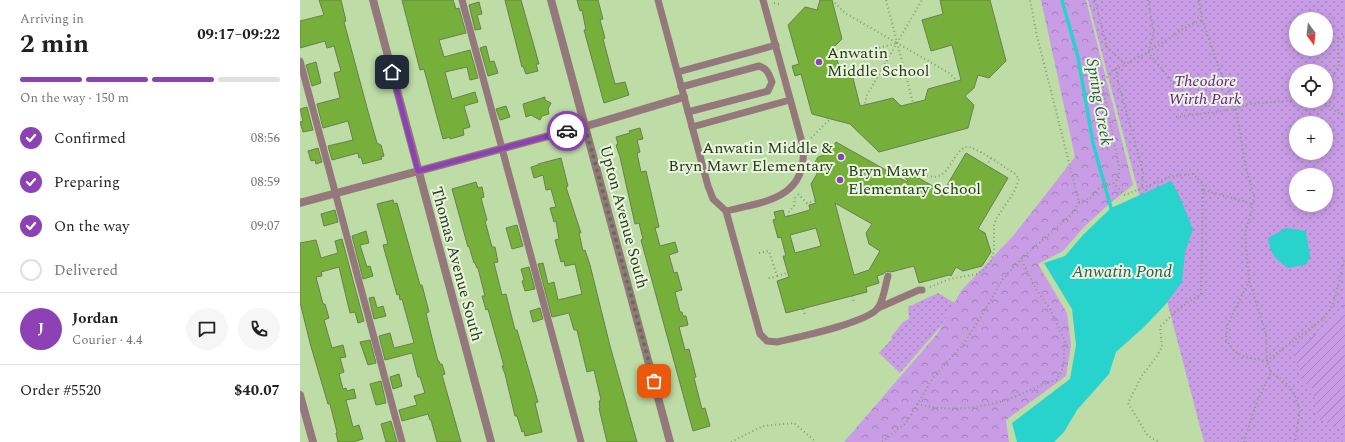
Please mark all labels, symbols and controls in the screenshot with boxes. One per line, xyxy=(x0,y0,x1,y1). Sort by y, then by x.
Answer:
text: Arriving in xyxy=(20,9,84,29)
north arrow xyxy=(1289,12,1333,56)
map controls xyxy=(1289,12,1333,212)
text: 09:17–09:22 xyxy=(197,23,280,46)
text: 2 min xyxy=(20,24,89,64)
place label: Anwatin Middle School xyxy=(827,41,930,83)
pin xyxy=(375,55,409,89)
water label: Spring Creek xyxy=(1079,56,1119,148)
marker: Anwatin Middle School xyxy=(814,57,824,67)
icon: home xyxy=(381,61,403,83)
button: locate xyxy=(1289,64,1333,108)
park label: Theodore Wirth Park xyxy=(1169,69,1242,111)
text: On the way · 150 m xyxy=(20,88,129,108)
courier xyxy=(547,111,587,151)
button: + xyxy=(1289,116,1333,160)
icon: car xyxy=(556,120,578,142)
icon: check xyxy=(20,127,42,149)
text: Confirmed xyxy=(54,127,126,150)
text: 08:56 xyxy=(251,128,280,148)
place label: Anwatin Middle & Bryn Mawr Elementary xyxy=(668,136,834,178)
street label: Upton Avenue South xyxy=(593,143,655,291)
marker: Anwatin Middle & Bryn Mawr Elementary xyxy=(836,152,846,162)
place label: Bryn Mawr Elementary School xyxy=(848,159,981,201)
button: − xyxy=(1289,168,1333,212)
icon: check xyxy=(20,171,42,193)
text: Preparing xyxy=(54,171,120,194)
text: 08:59 xyxy=(251,172,280,192)
marker: Bryn Mawr Elementary School xyxy=(835,175,845,185)
street label: Thomas Avenue South xyxy=(425,184,489,344)
icon: check xyxy=(20,215,42,237)
text: On the way xyxy=(54,215,129,238)
text: 09:07 xyxy=(251,216,280,236)
text: Delivered xyxy=(54,259,118,282)
water label: Anwatin Pond xyxy=(1071,259,1172,285)
text: Jordan xyxy=(72,307,119,330)
button: chat xyxy=(186,308,228,350)
button: phone xyxy=(238,308,280,350)
text: J xyxy=(38,317,44,340)
text: Courier · 4.4 xyxy=(72,330,142,350)
pin xyxy=(637,364,671,398)
icon: bag xyxy=(643,370,665,392)
text: Order #5520 xyxy=(20,379,101,402)
text: $40.07 xyxy=(234,379,280,402)

